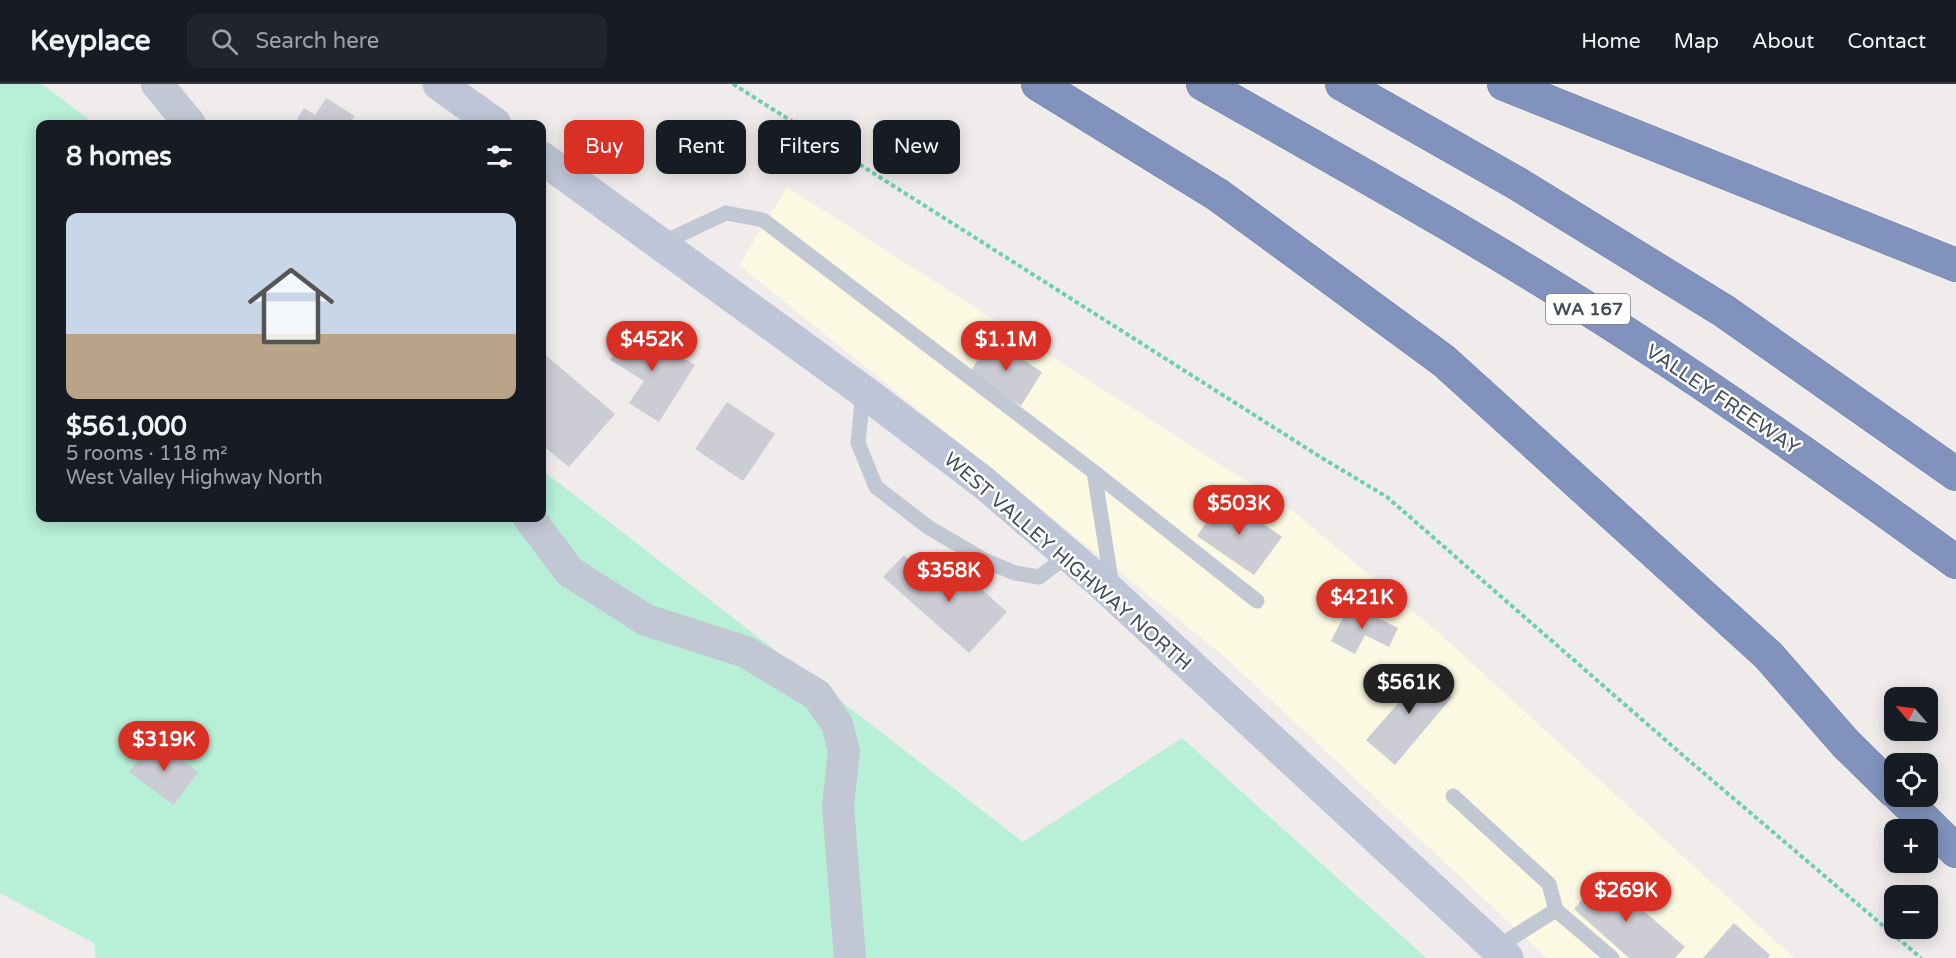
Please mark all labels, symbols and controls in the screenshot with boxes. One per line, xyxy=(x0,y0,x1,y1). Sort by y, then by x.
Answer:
search box xyxy=(187,14,607,68)
text: Keyplace xyxy=(30,24,151,58)
icon: search xyxy=(208,25,241,58)
text: Search here xyxy=(256,28,379,54)
text: Home xyxy=(1581,29,1641,54)
text: Map xyxy=(1674,29,1719,54)
text: About xyxy=(1752,29,1814,54)
text: Contact xyxy=(1847,29,1926,54)
chip: Buy xyxy=(564,120,644,174)
chip: Rent xyxy=(656,120,746,174)
chip: Filters xyxy=(758,120,861,174)
chip: New xyxy=(873,120,960,174)
icon: filters xyxy=(483,140,516,173)
text: 8 homes xyxy=(66,141,172,172)
icon: home xyxy=(237,252,345,360)
road number: WA 167 xyxy=(1546,294,1630,324)
pin: $452K xyxy=(610,321,694,372)
pin: $1.1M xyxy=(964,321,1048,372)
text: $452K xyxy=(620,328,684,352)
text: $1.1M xyxy=(975,328,1037,352)
street label: VALLEY FREEWAY xyxy=(1641,339,1804,460)
text: $561,000 xyxy=(66,411,187,442)
text: 5 rooms · 118 m² xyxy=(66,442,228,466)
street label: WEST VALLEY HIGHWAY NORTH xyxy=(939,448,1196,676)
text: West Valley Highway North xyxy=(66,466,323,490)
pin: $503K xyxy=(1197,485,1281,536)
text: $503K xyxy=(1207,492,1271,516)
pin: $358K xyxy=(907,552,991,603)
text: $358K xyxy=(917,559,981,583)
pin: $421K xyxy=(1320,579,1404,630)
text: $421K xyxy=(1330,586,1394,610)
pin: $561K xyxy=(1367,664,1451,715)
text: $561K xyxy=(1377,671,1441,695)
north arrow xyxy=(1884,687,1938,741)
map controls xyxy=(1884,687,1938,939)
pin: $319K xyxy=(122,721,206,772)
text: $319K xyxy=(132,728,196,752)
button: locate xyxy=(1884,753,1938,807)
button: + xyxy=(1884,819,1938,873)
pin: $269K xyxy=(1584,872,1668,923)
text: $269K xyxy=(1594,879,1658,903)
button: − xyxy=(1884,885,1938,939)

